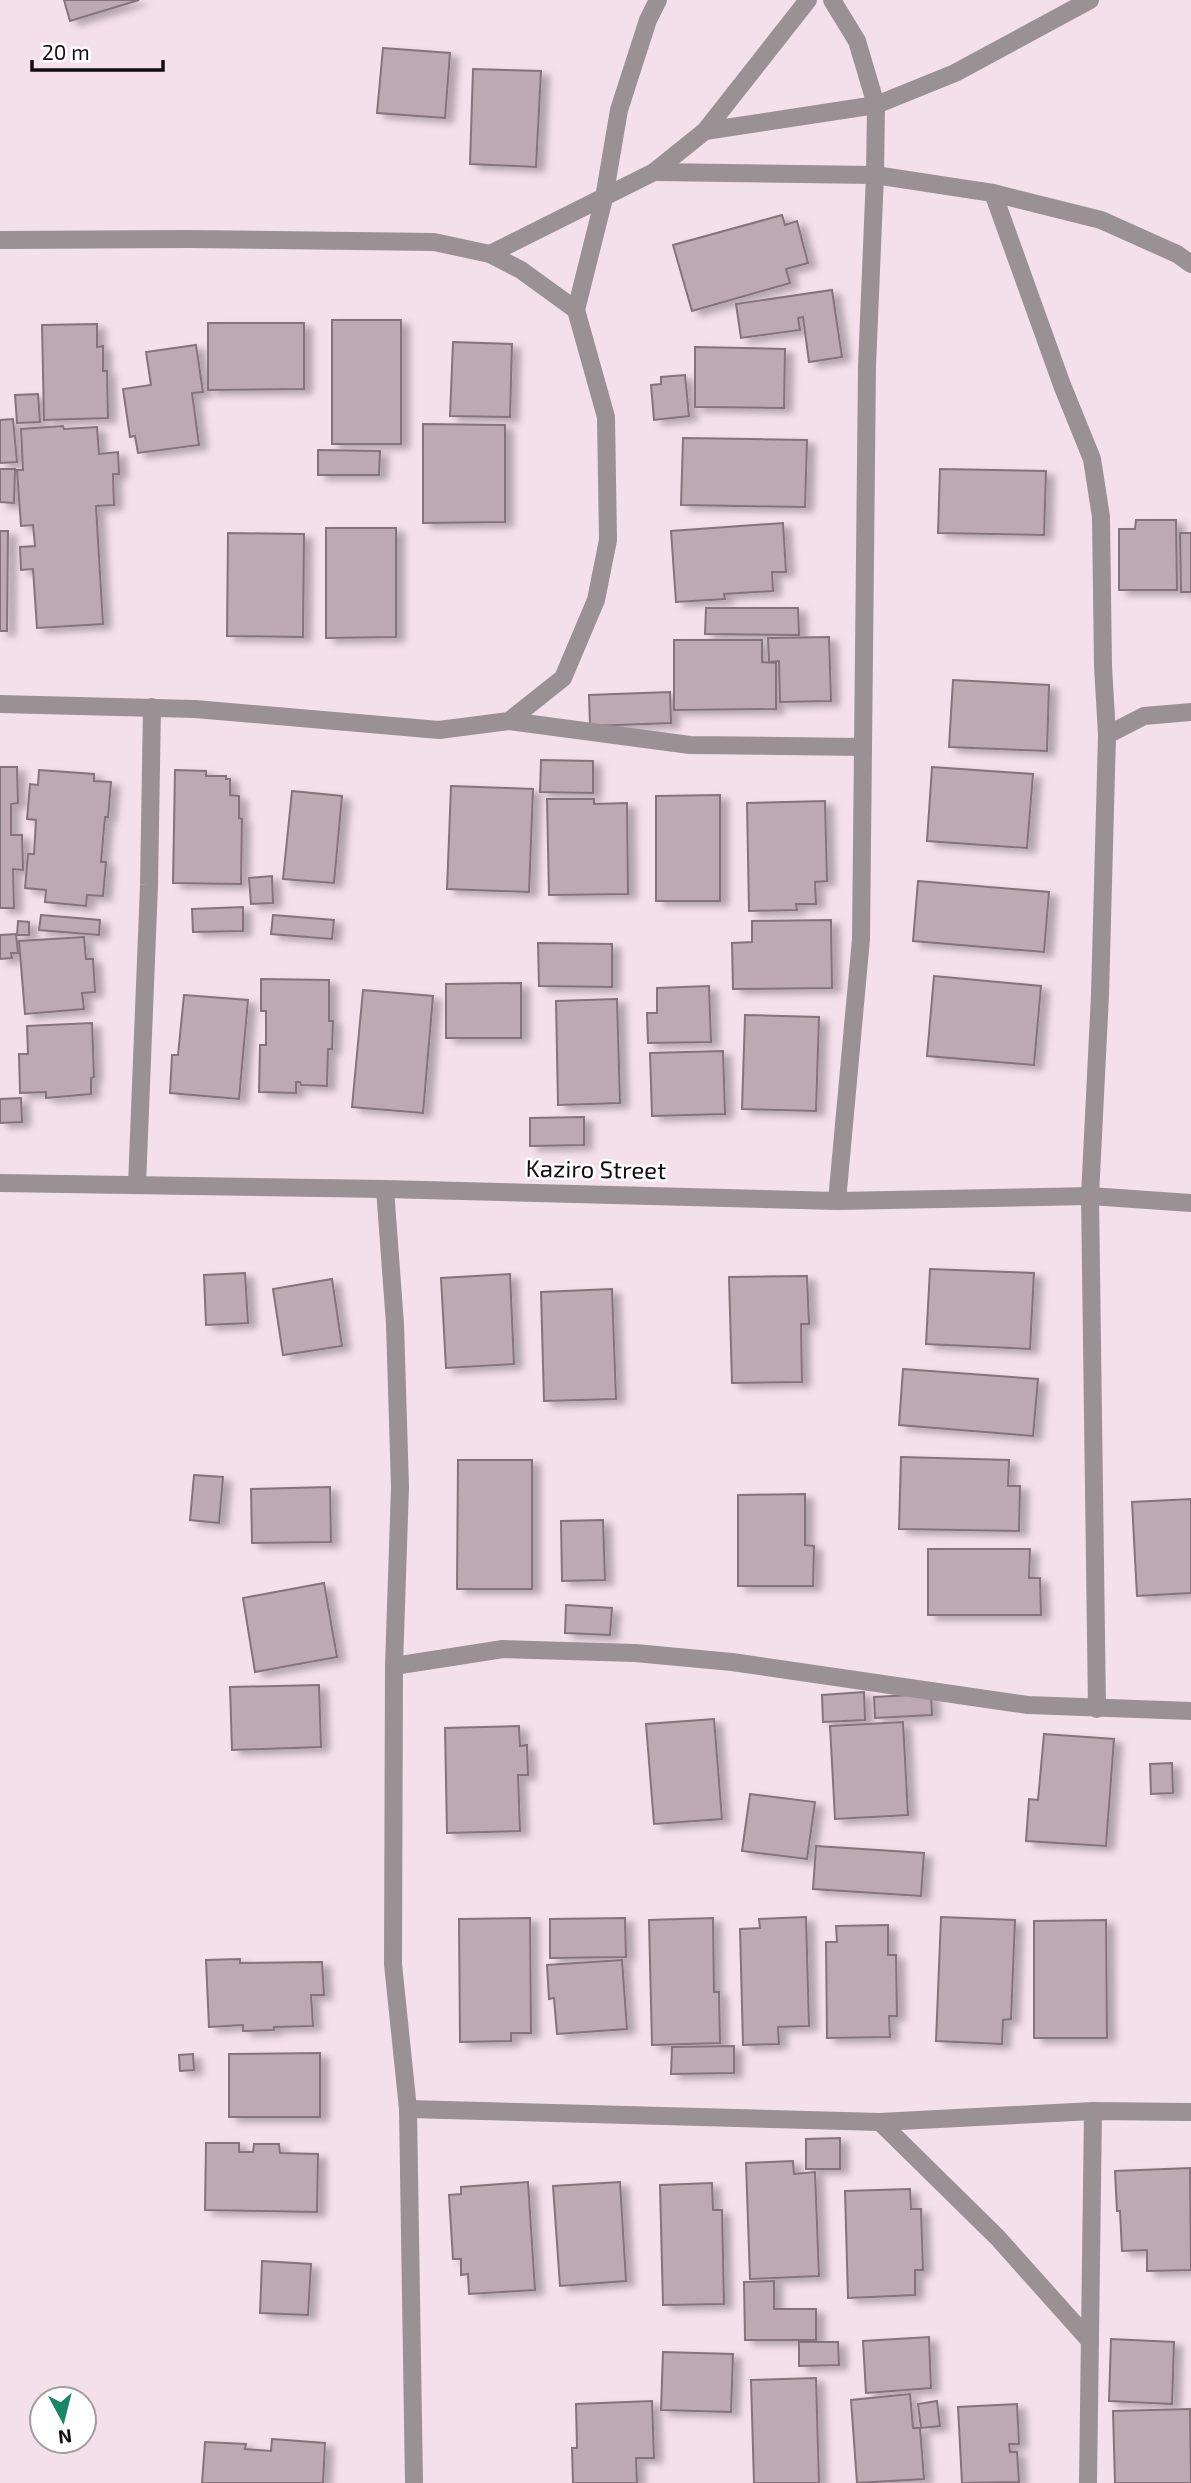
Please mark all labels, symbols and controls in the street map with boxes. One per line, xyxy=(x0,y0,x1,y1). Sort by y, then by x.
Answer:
scale bar xyxy=(32,28,163,72)
text: 20 m xyxy=(42,39,90,64)
street label: Kaziro Street xyxy=(526,1153,667,1184)
north arrow xyxy=(28,2385,98,2455)
text: N xyxy=(57,2425,73,2450)

